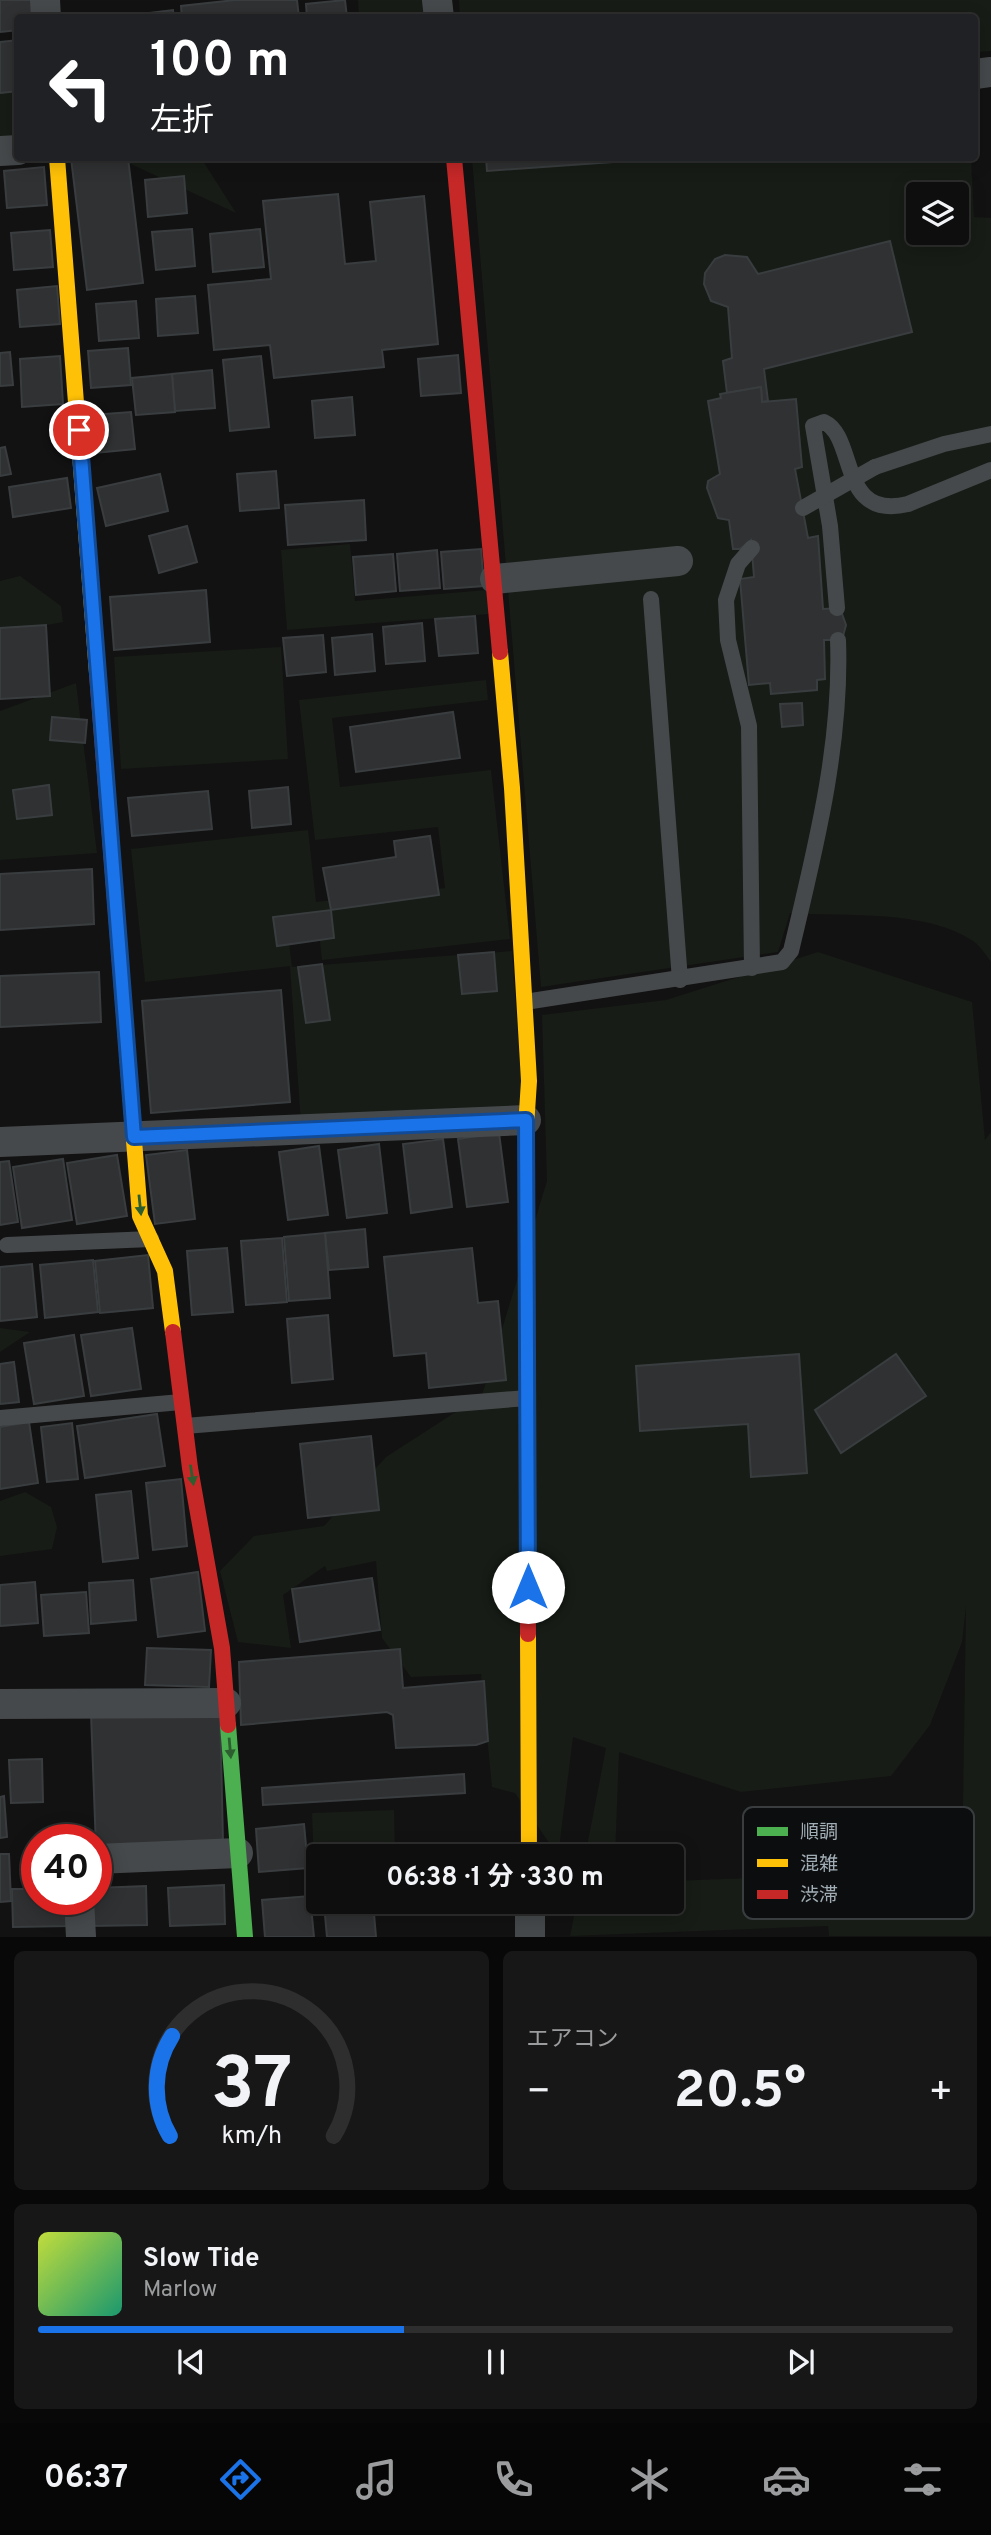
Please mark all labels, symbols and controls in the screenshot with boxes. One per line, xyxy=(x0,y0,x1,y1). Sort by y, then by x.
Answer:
text: 100 m xyxy=(150,32,289,94)
icon: left xyxy=(35,42,126,133)
text: 左折 xyxy=(150,102,214,142)
map controls xyxy=(906,182,969,245)
button: layers xyxy=(906,182,969,245)
pin xyxy=(49,400,109,460)
icon: arrive xyxy=(60,411,98,449)
one-way arrow xyxy=(135,1194,146,1216)
one-way arrow xyxy=(187,1464,198,1486)
position arrow xyxy=(491,1550,565,1624)
one-way arrow xyxy=(225,1737,236,1759)
legend xyxy=(743,1807,974,1919)
text: 順調 xyxy=(800,1821,838,1845)
speed limit sign: 40 xyxy=(21,1824,112,1915)
text: 混雑 xyxy=(800,1853,838,1877)
text: 06:38 · 1 分 · 330 m xyxy=(386,1862,604,1895)
text: 渋滞 xyxy=(800,1884,838,1908)
text: エアコン xyxy=(527,2026,619,2055)
text: 37 xyxy=(210,2043,292,2135)
text: 20.5° xyxy=(674,2060,806,2126)
text: − xyxy=(527,2069,551,2118)
text: + xyxy=(928,2069,953,2118)
text: km/h xyxy=(221,2121,282,2153)
text: Slow Tide xyxy=(143,2243,260,2276)
text: Marlow xyxy=(143,2276,217,2305)
icon: previous xyxy=(172,2343,210,2381)
icon: pause xyxy=(477,2343,515,2381)
icon: next xyxy=(782,2343,820,2381)
icon: directions xyxy=(216,2455,265,2504)
icon: music xyxy=(352,2455,401,2504)
icon: phone xyxy=(489,2455,538,2504)
icon: climate xyxy=(625,2455,674,2504)
icon: car xyxy=(762,2455,811,2504)
icon: filters xyxy=(898,2455,947,2504)
text: 06:37 xyxy=(44,2459,128,2499)

